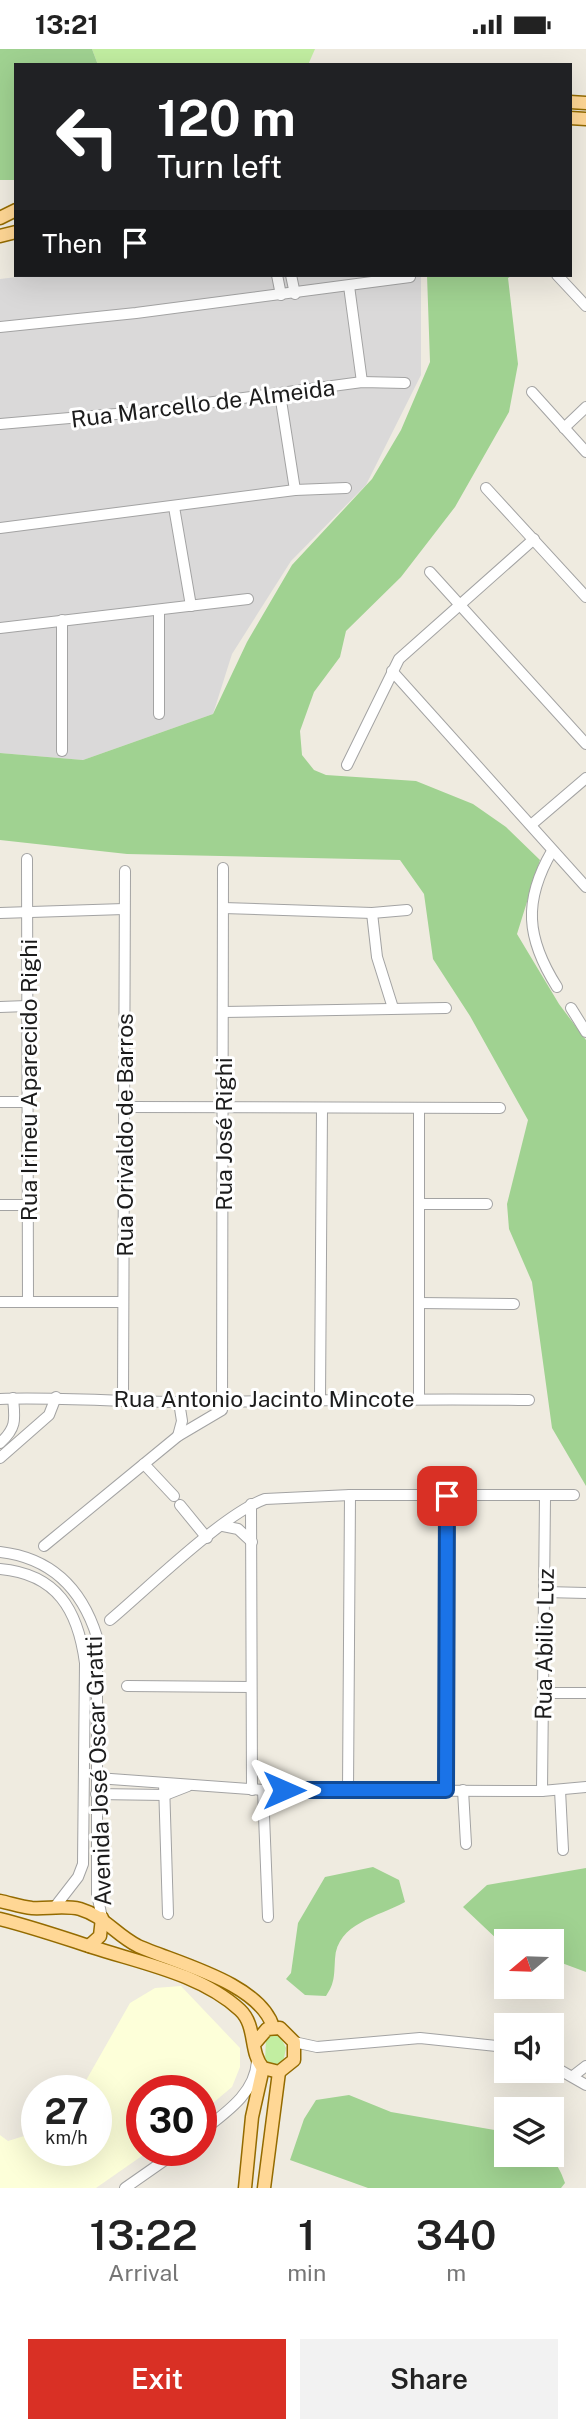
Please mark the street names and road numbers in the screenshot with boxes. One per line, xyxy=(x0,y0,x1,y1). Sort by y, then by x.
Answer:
street label: Rua Marcello de Almeida xyxy=(69,373,337,433)
street label: Rua Irineu Aparecido Righi xyxy=(15,939,42,1221)
street label: Rua Orivaldo de Barros xyxy=(111,1013,138,1257)
street label: Rua José Righi xyxy=(210,1057,237,1211)
street label: Rua Antonio Jacinto Mincote xyxy=(114,1385,414,1412)
street label: Rua Abilio Luz xyxy=(529,1568,559,1720)
street label: Avenida José Oscar Gratti xyxy=(80,1635,116,1907)

